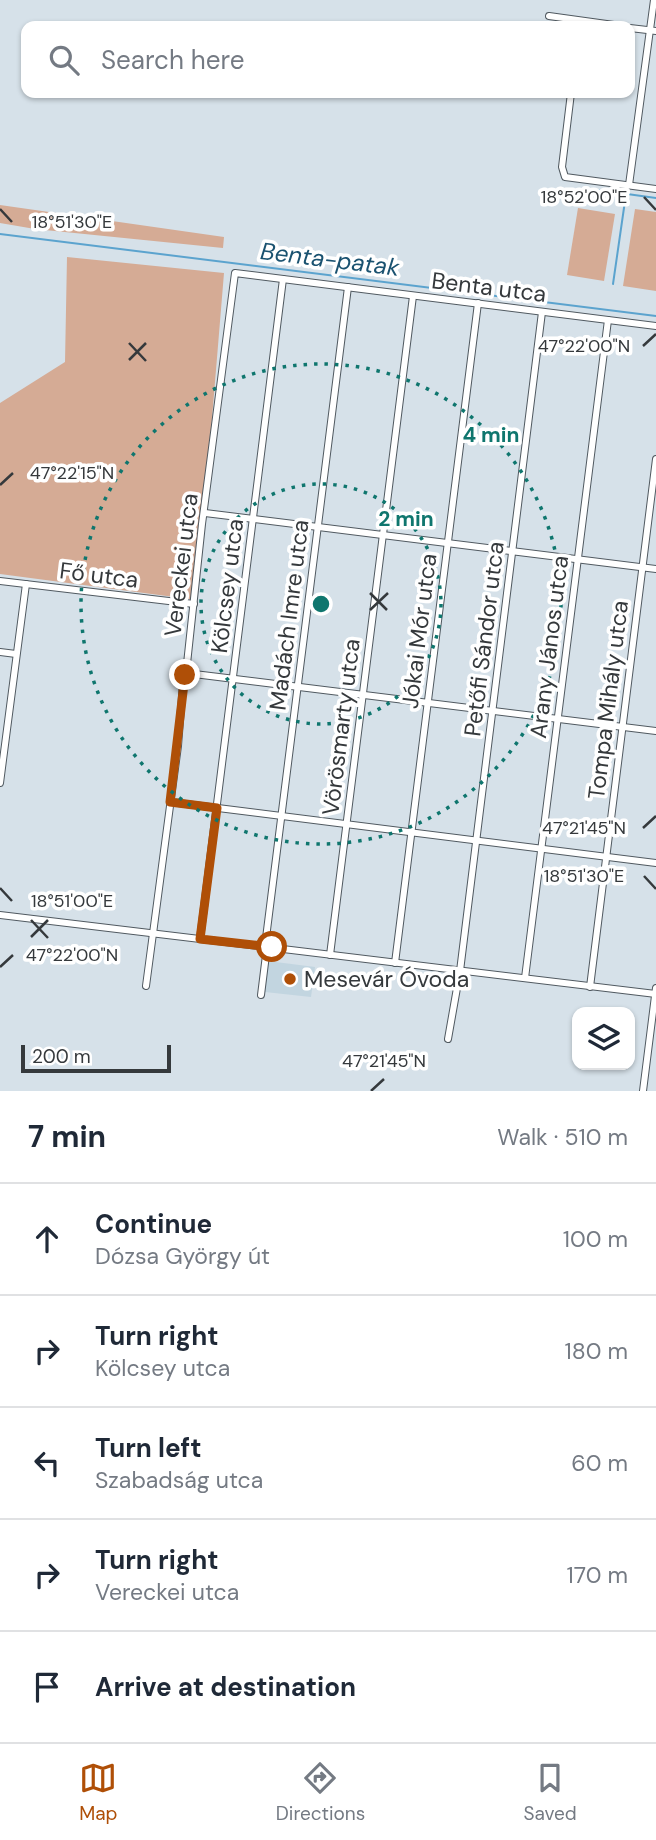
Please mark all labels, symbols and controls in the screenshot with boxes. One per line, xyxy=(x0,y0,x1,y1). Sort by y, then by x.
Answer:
search box xyxy=(21,21,635,98)
icon: search xyxy=(45,41,83,79)
text: Search here xyxy=(101,43,244,77)
text: 18°52'00"E xyxy=(541,185,627,209)
text: 18°51'30"E xyxy=(32,210,112,234)
water label: Benta-patak xyxy=(259,235,402,283)
street label: Benta utca xyxy=(430,265,548,309)
text: 47°22'00"N xyxy=(538,334,630,358)
text: 4 min xyxy=(462,421,520,449)
text: 47°22'15"N xyxy=(30,461,114,485)
street label: Vereckei utca xyxy=(157,492,205,638)
text: 2 min xyxy=(378,505,434,533)
street label: Kölcsey utca xyxy=(204,517,250,655)
street label: Madách Imre utca xyxy=(262,518,316,712)
street label: Petőfi Sándor utca xyxy=(457,540,511,738)
street label: Jókai Mór utca xyxy=(395,552,443,710)
street label: Arany János utca xyxy=(523,554,575,740)
street label: Fő utca xyxy=(58,555,140,595)
centre of rings xyxy=(309,592,333,616)
street label: Tompa Mihály utca xyxy=(581,599,635,801)
street label: Vörösmarty utca xyxy=(315,637,367,817)
route end xyxy=(169,659,200,690)
text: 47°21'45"N xyxy=(542,816,626,840)
text: 18°51'30"E xyxy=(544,864,624,888)
text: 18°51'00"E xyxy=(31,889,113,913)
route start xyxy=(256,931,287,962)
text: 47°22'00"N xyxy=(26,943,118,967)
place label: Mesevár Óvoda xyxy=(304,964,469,994)
marker: Mesevár Óvoda xyxy=(282,971,298,987)
map controls xyxy=(572,1007,635,1070)
button: layers xyxy=(572,1007,635,1070)
scale bar xyxy=(21,1042,172,1074)
text: 200 m xyxy=(32,1044,91,1069)
text: 47°21'45"N xyxy=(342,1049,426,1073)
text: 7 min xyxy=(28,1117,106,1156)
text: Walk · 510 m xyxy=(497,1122,628,1152)
text: Continue xyxy=(95,1207,212,1241)
icon: ahead xyxy=(28,1220,66,1258)
text: 100 m xyxy=(563,1224,628,1254)
text: Dózsa György út xyxy=(95,1241,270,1271)
text: Turn right xyxy=(95,1319,219,1353)
icon: right xyxy=(28,1332,66,1370)
text: 180 m xyxy=(564,1336,628,1366)
text: Kölcsey utca xyxy=(95,1353,230,1383)
text: Turn left xyxy=(95,1431,202,1465)
icon: left xyxy=(28,1444,66,1482)
text: 60 m xyxy=(571,1448,628,1478)
text: Szabadság utca xyxy=(95,1465,263,1495)
text: Turn right xyxy=(95,1543,219,1577)
icon: right xyxy=(28,1556,66,1594)
text: 170 m xyxy=(567,1560,628,1590)
text: Vereckei utca xyxy=(95,1577,239,1607)
icon: arrive xyxy=(28,1668,66,1706)
text: Arrive at destination xyxy=(95,1670,356,1704)
tab: Map xyxy=(79,1759,117,1826)
tab: Directions xyxy=(276,1759,365,1826)
tab: Saved xyxy=(524,1759,577,1826)

